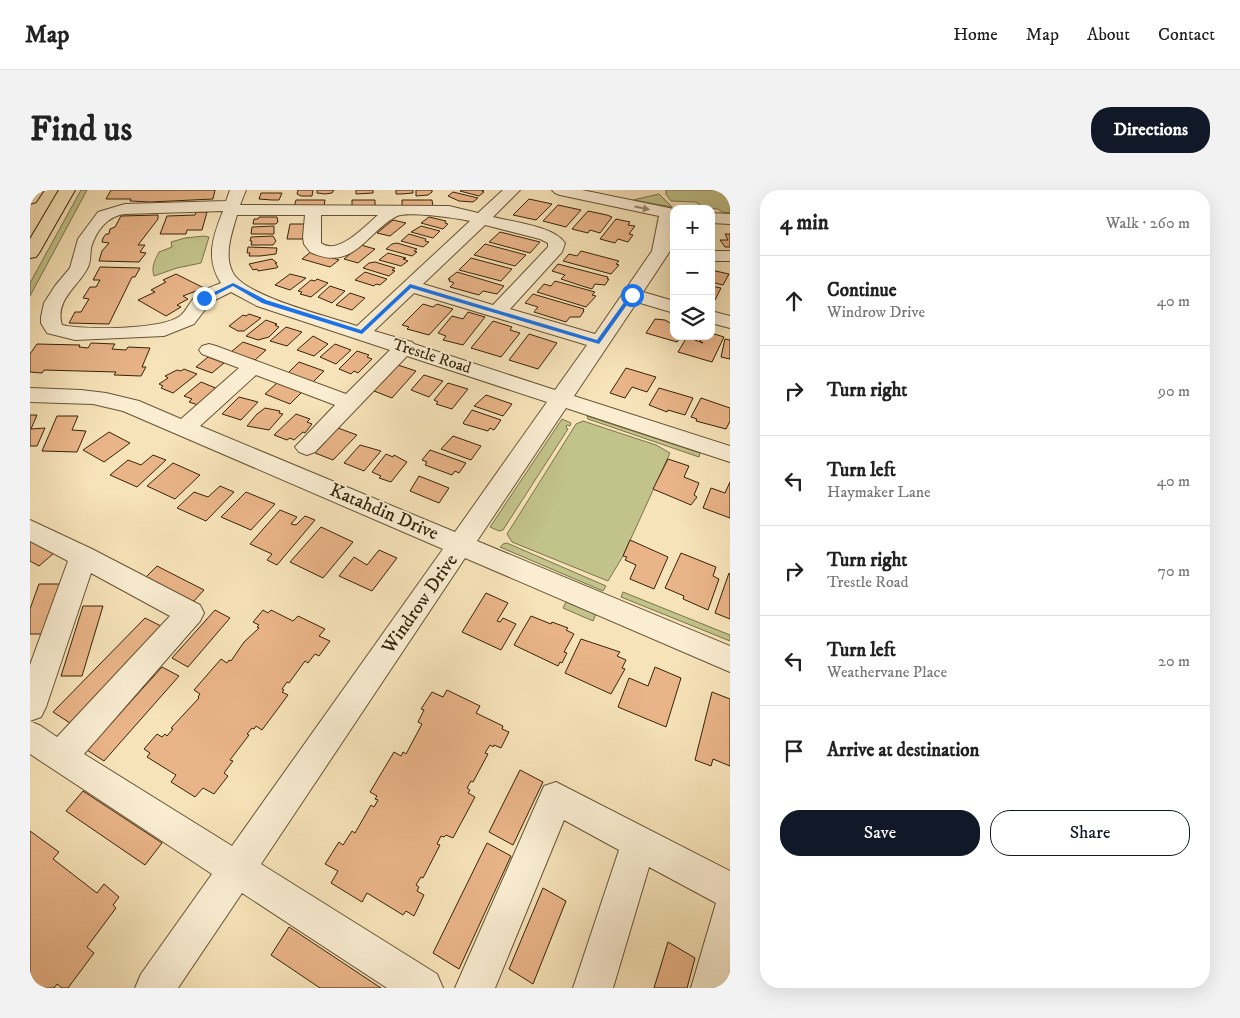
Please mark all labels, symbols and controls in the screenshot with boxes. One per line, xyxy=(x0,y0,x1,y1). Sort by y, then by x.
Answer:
text: Map xyxy=(25,20,69,50)
text: Home xyxy=(953,24,998,46)
text: Map xyxy=(1026,24,1059,46)
text: About xyxy=(1087,24,1130,46)
text: Contact xyxy=(1158,24,1215,46)
button: Directions xyxy=(1091,107,1210,153)
text: Find us xyxy=(30,108,132,152)
one-way arrow xyxy=(634,205,650,213)
map controls xyxy=(670,205,715,340)
button: + xyxy=(670,205,715,250)
text: 4 min xyxy=(780,210,829,236)
text: Walk · 260 m xyxy=(1106,213,1190,233)
button: − xyxy=(670,250,715,295)
text: Continue xyxy=(827,279,897,302)
route start xyxy=(621,284,644,307)
route end xyxy=(193,287,216,310)
icon: ahead xyxy=(780,287,808,315)
text: 40 m xyxy=(1157,291,1190,311)
button: layers xyxy=(670,295,715,340)
text: Windrow Drive xyxy=(827,302,925,322)
street label: Trestle Road xyxy=(390,334,474,378)
icon: right xyxy=(780,377,808,405)
text: Turn right xyxy=(827,379,907,402)
text: 90 m xyxy=(1158,381,1190,401)
text: Turn left xyxy=(827,459,896,482)
icon: left xyxy=(780,467,808,495)
text: 40 m xyxy=(1157,471,1190,491)
street label: Katahdin Drive xyxy=(326,479,442,545)
text: Haymaker Lane xyxy=(827,482,931,502)
text: Turn right xyxy=(827,549,907,572)
street label: Windrow Drive xyxy=(377,550,463,659)
icon: right xyxy=(780,557,808,585)
text: 70 m xyxy=(1158,561,1190,581)
text: Trestle Road xyxy=(827,572,908,592)
text: Turn left xyxy=(827,639,896,662)
icon: left xyxy=(780,647,808,675)
text: 20 m xyxy=(1158,651,1190,671)
text: Weathervane Place xyxy=(827,662,947,682)
icon: arrive xyxy=(780,737,808,765)
text: Arrive at destination xyxy=(827,739,979,762)
button: Save xyxy=(780,810,980,856)
button: Share xyxy=(990,810,1190,856)

